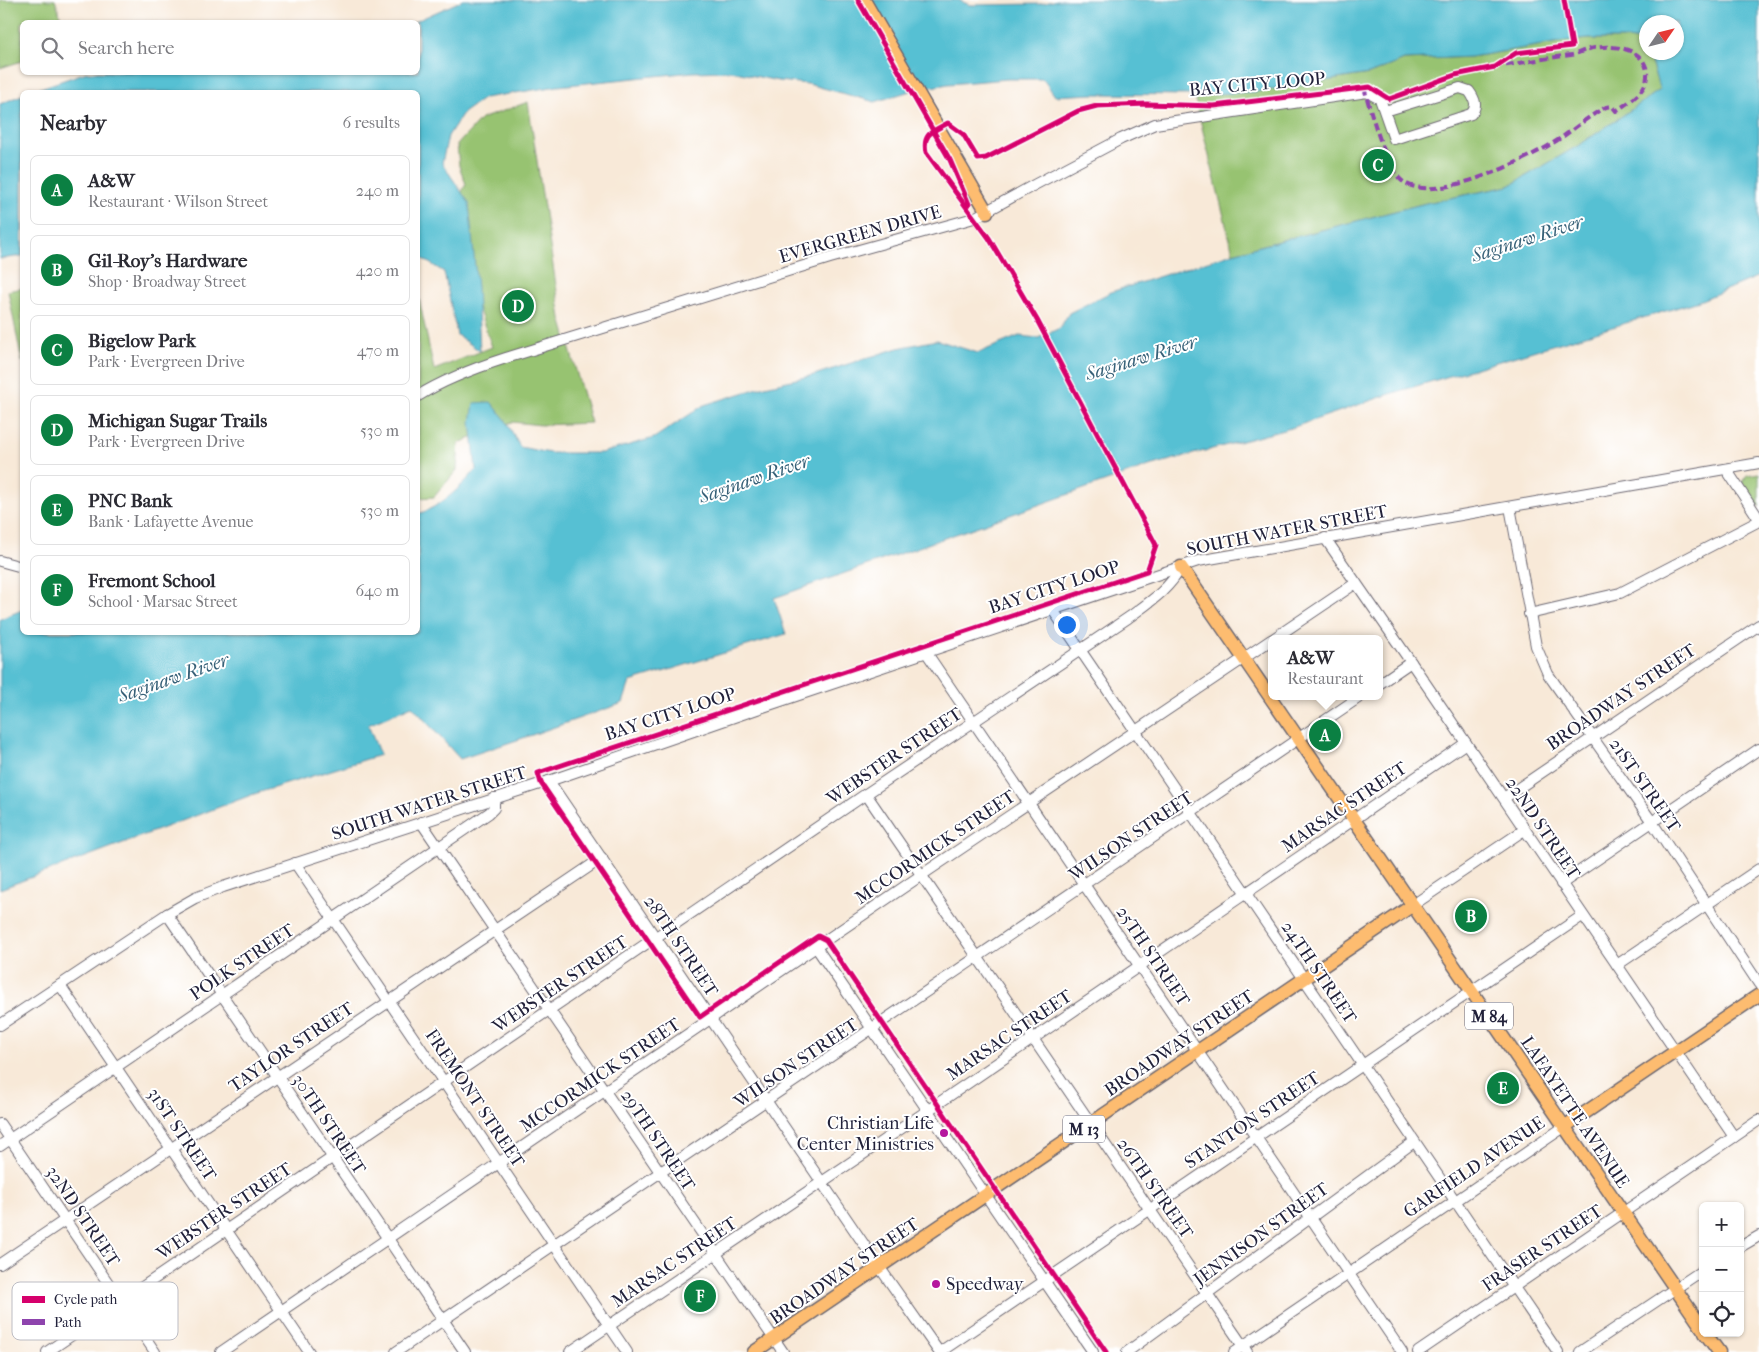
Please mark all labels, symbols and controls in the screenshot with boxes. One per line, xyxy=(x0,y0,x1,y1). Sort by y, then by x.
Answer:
north arrow xyxy=(1639,15,1684,60)
search box xyxy=(20,20,420,75)
icon: search xyxy=(38,34,66,62)
text: Search here xyxy=(78,37,174,59)
street label: BAY CITY LOOP xyxy=(1188,68,1326,101)
text: Nearby xyxy=(40,111,106,135)
text: 6 results xyxy=(342,113,400,132)
pin: C xyxy=(1362,146,1394,184)
text: A&W xyxy=(88,170,135,192)
text: A xyxy=(52,181,62,200)
text: 240 m xyxy=(356,181,399,200)
text: Restaurant · Wilson Street xyxy=(88,192,268,211)
street label: EVERGREEN DRIVE xyxy=(777,201,944,268)
water label: Saginaw River xyxy=(1468,210,1587,268)
text: Gil-Roy's Hardware xyxy=(88,250,247,272)
text: B xyxy=(52,261,62,280)
text: 420 m xyxy=(356,261,399,280)
text: Shop · Broadway Street xyxy=(88,272,246,291)
pin: D xyxy=(502,287,534,325)
text: Bigelow Park xyxy=(88,330,196,352)
water label: Saginaw River xyxy=(1082,330,1201,386)
text: C xyxy=(52,341,62,360)
text: 470 m xyxy=(357,341,399,360)
text: Park · Evergreen Drive xyxy=(88,352,245,371)
text: Michigan Sugar Trails xyxy=(88,410,267,432)
text: D xyxy=(51,421,63,440)
text: 530 m xyxy=(360,421,399,440)
text: Park · Evergreen Drive xyxy=(88,432,245,451)
water label: Saginaw River xyxy=(695,449,814,509)
text: PNC Bank xyxy=(88,490,172,512)
text: E xyxy=(52,501,62,520)
text: 530 m xyxy=(360,501,399,520)
street label: SOUTH WATER STREET xyxy=(1185,501,1390,560)
text: Bank · Lafayette Avenue xyxy=(88,512,253,531)
street label: BAY CITY LOOP xyxy=(986,556,1122,619)
text: Fremont School xyxy=(88,570,216,592)
text: F xyxy=(53,581,61,600)
text: 640 m xyxy=(355,581,399,600)
text: School · Marsac Street xyxy=(88,592,238,611)
your location xyxy=(1054,612,1080,638)
popup xyxy=(1268,635,1383,700)
street label: BROADWAY STREET xyxy=(1543,639,1701,755)
text: A&W xyxy=(1287,647,1334,669)
water label: Saginaw River xyxy=(114,648,233,708)
text: Restaurant xyxy=(1287,669,1364,688)
street label: BAY CITY LOOP xyxy=(602,683,738,746)
street label: WEBSTER STREET xyxy=(822,703,966,810)
pin: A xyxy=(1309,716,1341,754)
street label: 21ST STREET xyxy=(1605,734,1685,837)
street label: MARSAC STREET xyxy=(1278,757,1412,857)
street label: SOUTH WATER STREET xyxy=(329,762,530,845)
street label: 22ND STREET xyxy=(1501,773,1585,884)
street label: MCCORMICK STREET xyxy=(851,785,1020,909)
street label: WILSON STREET xyxy=(1064,787,1198,886)
street label: 28TH STREET xyxy=(639,892,723,1001)
pin: B xyxy=(1455,897,1487,935)
street label: 25TH STREET xyxy=(1111,902,1194,1011)
street label: 24TH STREET xyxy=(1277,917,1361,1028)
street label: POLK STREET xyxy=(186,919,299,1005)
street label: WEBSTER STREET xyxy=(488,931,632,1038)
street label: MARSAC STREET xyxy=(943,985,1077,1085)
street label: BROADWAY STREET xyxy=(1101,985,1259,1101)
street label: TAYLOR STREET xyxy=(225,998,358,1097)
road number: M 84 xyxy=(1465,1002,1513,1030)
street label: MCCORMICK STREET xyxy=(516,1013,685,1137)
street label: WILSON STREET xyxy=(729,1014,863,1113)
street label: FREMONT STREET xyxy=(421,1025,529,1172)
street label: LAFAYETTE AVENUE xyxy=(1516,1033,1633,1192)
street label: STANTON STREET xyxy=(1181,1067,1325,1173)
pin: E xyxy=(1487,1069,1519,1107)
street label: 30TH STREET xyxy=(287,1070,370,1179)
street label: 31ST STREET xyxy=(143,1084,221,1186)
street label: 29TH STREET xyxy=(616,1086,700,1196)
street label: GARFIELD AVENUE xyxy=(1400,1112,1549,1222)
place label: Christian Life Center Ministries xyxy=(797,1113,934,1155)
road number: M 13 xyxy=(1063,1116,1105,1142)
marker: Christian Life Center Ministries xyxy=(938,1127,950,1139)
street label: 26TH STREET xyxy=(1112,1134,1197,1243)
street label: WEBSTER STREET xyxy=(152,1158,296,1265)
street label: 32ND STREET xyxy=(41,1162,124,1271)
street label: JENNISON STREET xyxy=(1188,1178,1333,1292)
street label: FRASER STREET xyxy=(1478,1200,1607,1296)
map controls xyxy=(1699,1202,1744,1337)
button: + xyxy=(1699,1202,1744,1247)
street label: MARSAC STREET xyxy=(608,1212,742,1312)
street label: BROADWAY STREET xyxy=(766,1213,924,1329)
button: − xyxy=(1699,1247,1744,1292)
place label: Speedway xyxy=(946,1274,1025,1295)
pin: F xyxy=(684,1277,716,1315)
marker: Speedway xyxy=(930,1278,942,1290)
legend xyxy=(12,1282,178,1340)
text: Cycle path xyxy=(54,1291,118,1308)
button: locate xyxy=(1699,1292,1744,1337)
text: Path xyxy=(54,1314,82,1331)

